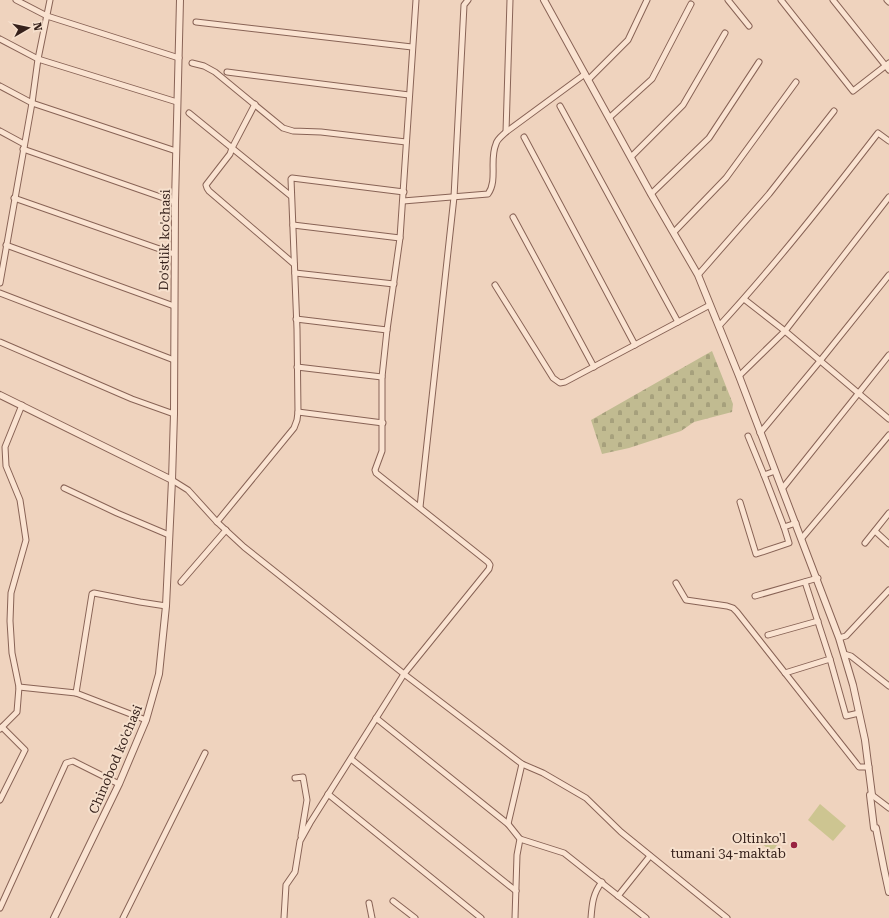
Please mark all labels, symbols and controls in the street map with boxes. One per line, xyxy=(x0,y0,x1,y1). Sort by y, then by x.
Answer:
north arrow xyxy=(8,8,48,48)
text: N xyxy=(30,21,45,32)
street label: Do'stlik ko'chasi xyxy=(156,189,173,291)
street label: Chinobod ko'chasi xyxy=(86,703,145,816)
place label: Oltinko'l tumani 34-maktab xyxy=(671,831,786,861)
marker: Oltinko'l tumani 34-maktab xyxy=(789,840,799,850)

